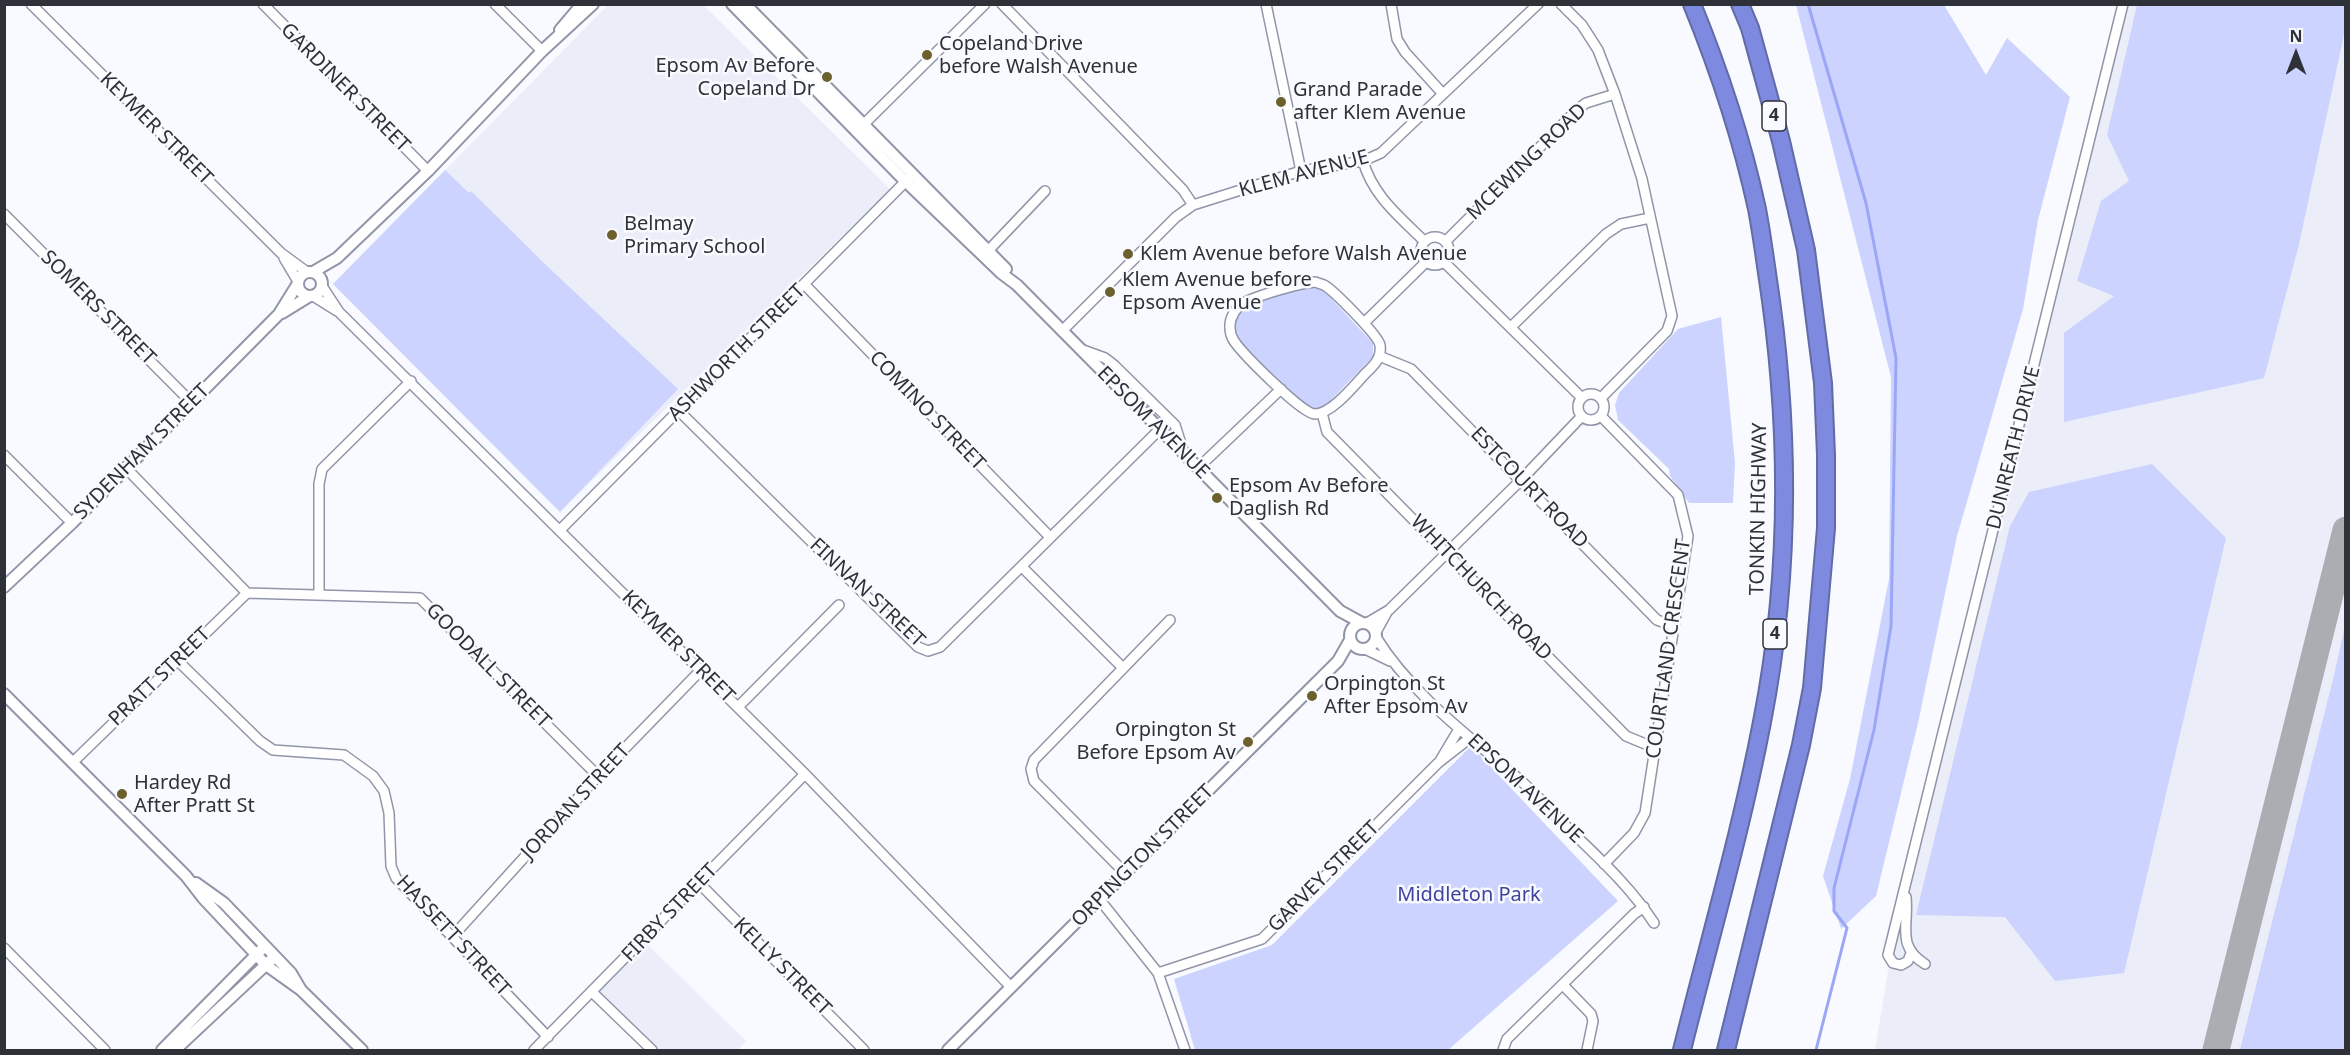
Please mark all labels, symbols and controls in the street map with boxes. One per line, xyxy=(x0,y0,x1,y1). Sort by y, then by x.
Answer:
street label: GARDINER STREET xyxy=(275,18,415,158)
north arrow xyxy=(2266,24,2326,84)
text: N xyxy=(2289,25,2303,47)
place label: Copeland Drive before Walsh Avenue xyxy=(939,32,1138,79)
marker: Copeland Drive before Walsh Avenue xyxy=(920,48,934,62)
place label: Epsom Av Before Copeland Dr xyxy=(655,54,815,101)
street label: KEYMER STREET xyxy=(95,68,217,190)
marker: Epsom Av Before Copeland Dr xyxy=(820,70,834,84)
place label: Grand Parade after Klem Avenue xyxy=(1293,78,1466,125)
marker: Grand Parade after Klem Avenue xyxy=(1274,95,1288,109)
street label: MCEWING ROAD xyxy=(1462,99,1592,225)
road number: 4 xyxy=(1762,101,1786,131)
street label: KLEM AVENUE xyxy=(1236,145,1372,203)
place label: Belmay Primary School xyxy=(624,212,765,259)
marker: Belmay Primary School xyxy=(605,228,619,242)
place label: Klem Avenue before Walsh Avenue xyxy=(1140,242,1467,266)
street label: SOMERS STREET xyxy=(36,246,160,370)
marker: Klem Avenue before Walsh Avenue xyxy=(1121,247,1135,261)
place label: Klem Avenue before Epsom Avenue xyxy=(1122,268,1312,315)
street label: ASHWORTH STREET xyxy=(663,279,811,427)
marker: Klem Avenue before Epsom Avenue xyxy=(1103,285,1117,299)
street label: COMINO STREET xyxy=(864,346,990,476)
street label: EPSOM AVENUE xyxy=(1092,362,1214,484)
street label: DUNREATH DRIVE xyxy=(1982,364,2046,532)
street label: SYDENHAM STREET xyxy=(69,379,215,525)
street label: ESTCOURT ROAD xyxy=(1465,422,1593,554)
street label: TONKIN HIGHWAY xyxy=(1745,422,1773,596)
place label: Epsom Av Before Daglish Rd xyxy=(1229,474,1389,521)
marker: Epsom Av Before Daglish Rd xyxy=(1210,491,1224,505)
street label: WHITCHURCH ROAD xyxy=(1405,510,1557,666)
street label: FINNAN STREET xyxy=(804,534,930,652)
street label: COURTLAND CRESCENT xyxy=(1642,538,1696,760)
street label: KEYMER STREET xyxy=(617,586,739,708)
street label: GOODALL STREET xyxy=(421,599,555,733)
road number: 4 xyxy=(1763,619,1787,649)
street label: PRATT STREET xyxy=(104,623,216,731)
place label: Orpington St After Epsom Av xyxy=(1324,672,1468,719)
marker: Orpington St After Epsom Av xyxy=(1305,689,1319,703)
place label: Orpington St Before Epsom Av xyxy=(1076,718,1236,765)
street label: EPSOM AVENUE xyxy=(1462,729,1588,849)
marker: Orpington St Before Epsom Av xyxy=(1241,735,1255,749)
street label: JORDAN STREET xyxy=(516,739,636,865)
place label: Hardey Rd After Pratt St xyxy=(134,771,255,818)
street label: ORPINGTON STREET xyxy=(1067,780,1219,932)
marker: Hardey Rd After Pratt St xyxy=(115,787,129,801)
street label: GARVEY STREET xyxy=(1263,816,1385,938)
street label: FIRBY STREET xyxy=(617,859,723,967)
street label: HASSETT STREET xyxy=(391,871,515,1001)
park label: Middleton Park xyxy=(1397,883,1541,907)
street label: KELLY STREET xyxy=(728,913,836,1021)

